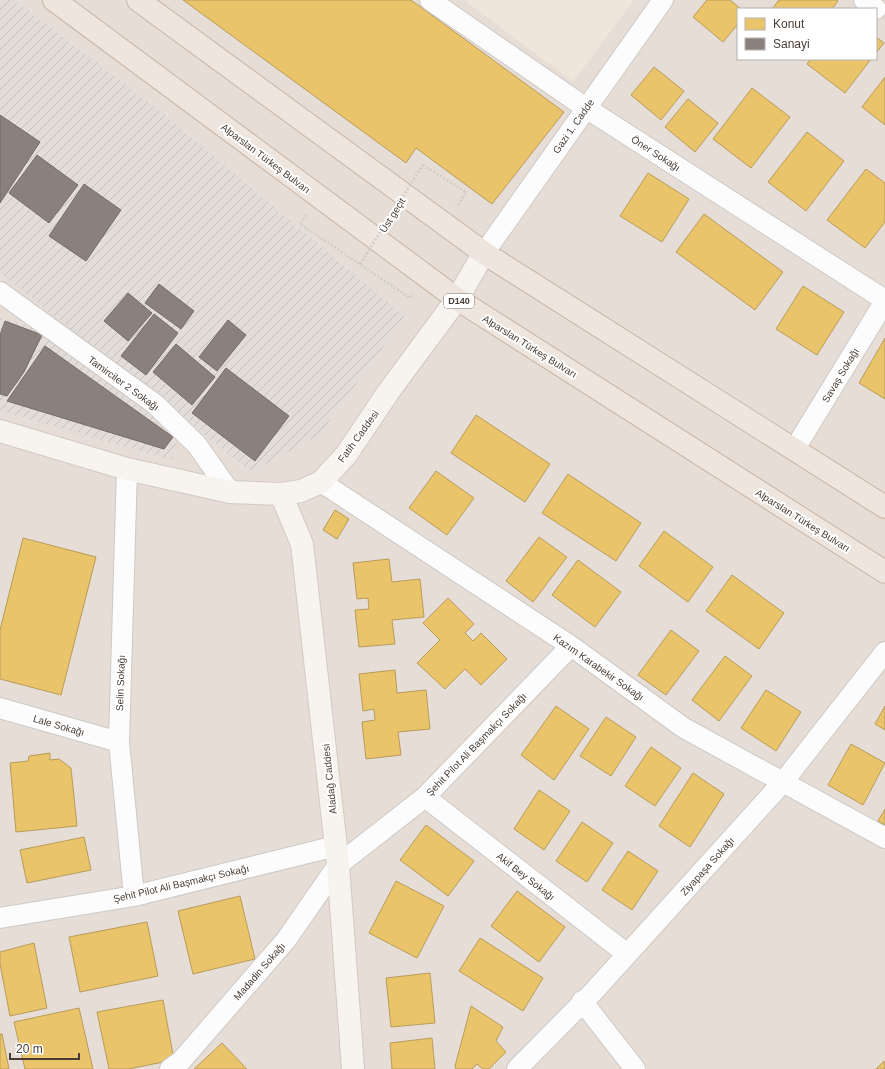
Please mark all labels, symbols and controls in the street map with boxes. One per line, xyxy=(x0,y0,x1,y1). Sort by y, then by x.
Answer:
legend xyxy=(737,8,877,60)
text: Konut xyxy=(773,17,805,31)
text: Sanayi xyxy=(773,37,810,51)
street label: Gazi 1. Cadde xyxy=(551,97,596,156)
street label: Alparslan Türkeş Bulvarı xyxy=(219,121,312,196)
street label: Öner Sokağı xyxy=(629,134,682,173)
street label: Üst geçit xyxy=(377,196,408,235)
road number: D140 xyxy=(444,294,474,308)
street label: Alparslan Türkeş Bulvarı xyxy=(481,313,579,380)
street label: Savaş Sokağı xyxy=(820,346,861,405)
street label: Tamirciler 2 Sokağı xyxy=(86,354,161,413)
street label: Fatih Caddesi xyxy=(336,408,381,464)
street label: Alparslan Türkeş Bulvarı xyxy=(754,487,852,554)
street label: Kazım Karabekir Sokağı xyxy=(551,632,646,703)
street label: Selin Sokağı xyxy=(114,655,127,711)
street label: Şehit Pilot Ali Başmakçı Sokağı xyxy=(424,691,529,798)
street label: Lale Sokağı xyxy=(32,713,86,738)
street label: Aladağ Caddesi xyxy=(320,743,339,815)
street label: Ziyapaşa Sokağı xyxy=(678,835,736,898)
street label: Akif Bey Sokağı xyxy=(494,850,557,902)
street label: Şehit Pilot Ali Başmakçı Sokağı xyxy=(112,862,250,904)
street label: Madadin Sokağı xyxy=(232,940,287,1002)
scale bar xyxy=(10,1035,79,1061)
text: 20 m xyxy=(16,1042,43,1056)

